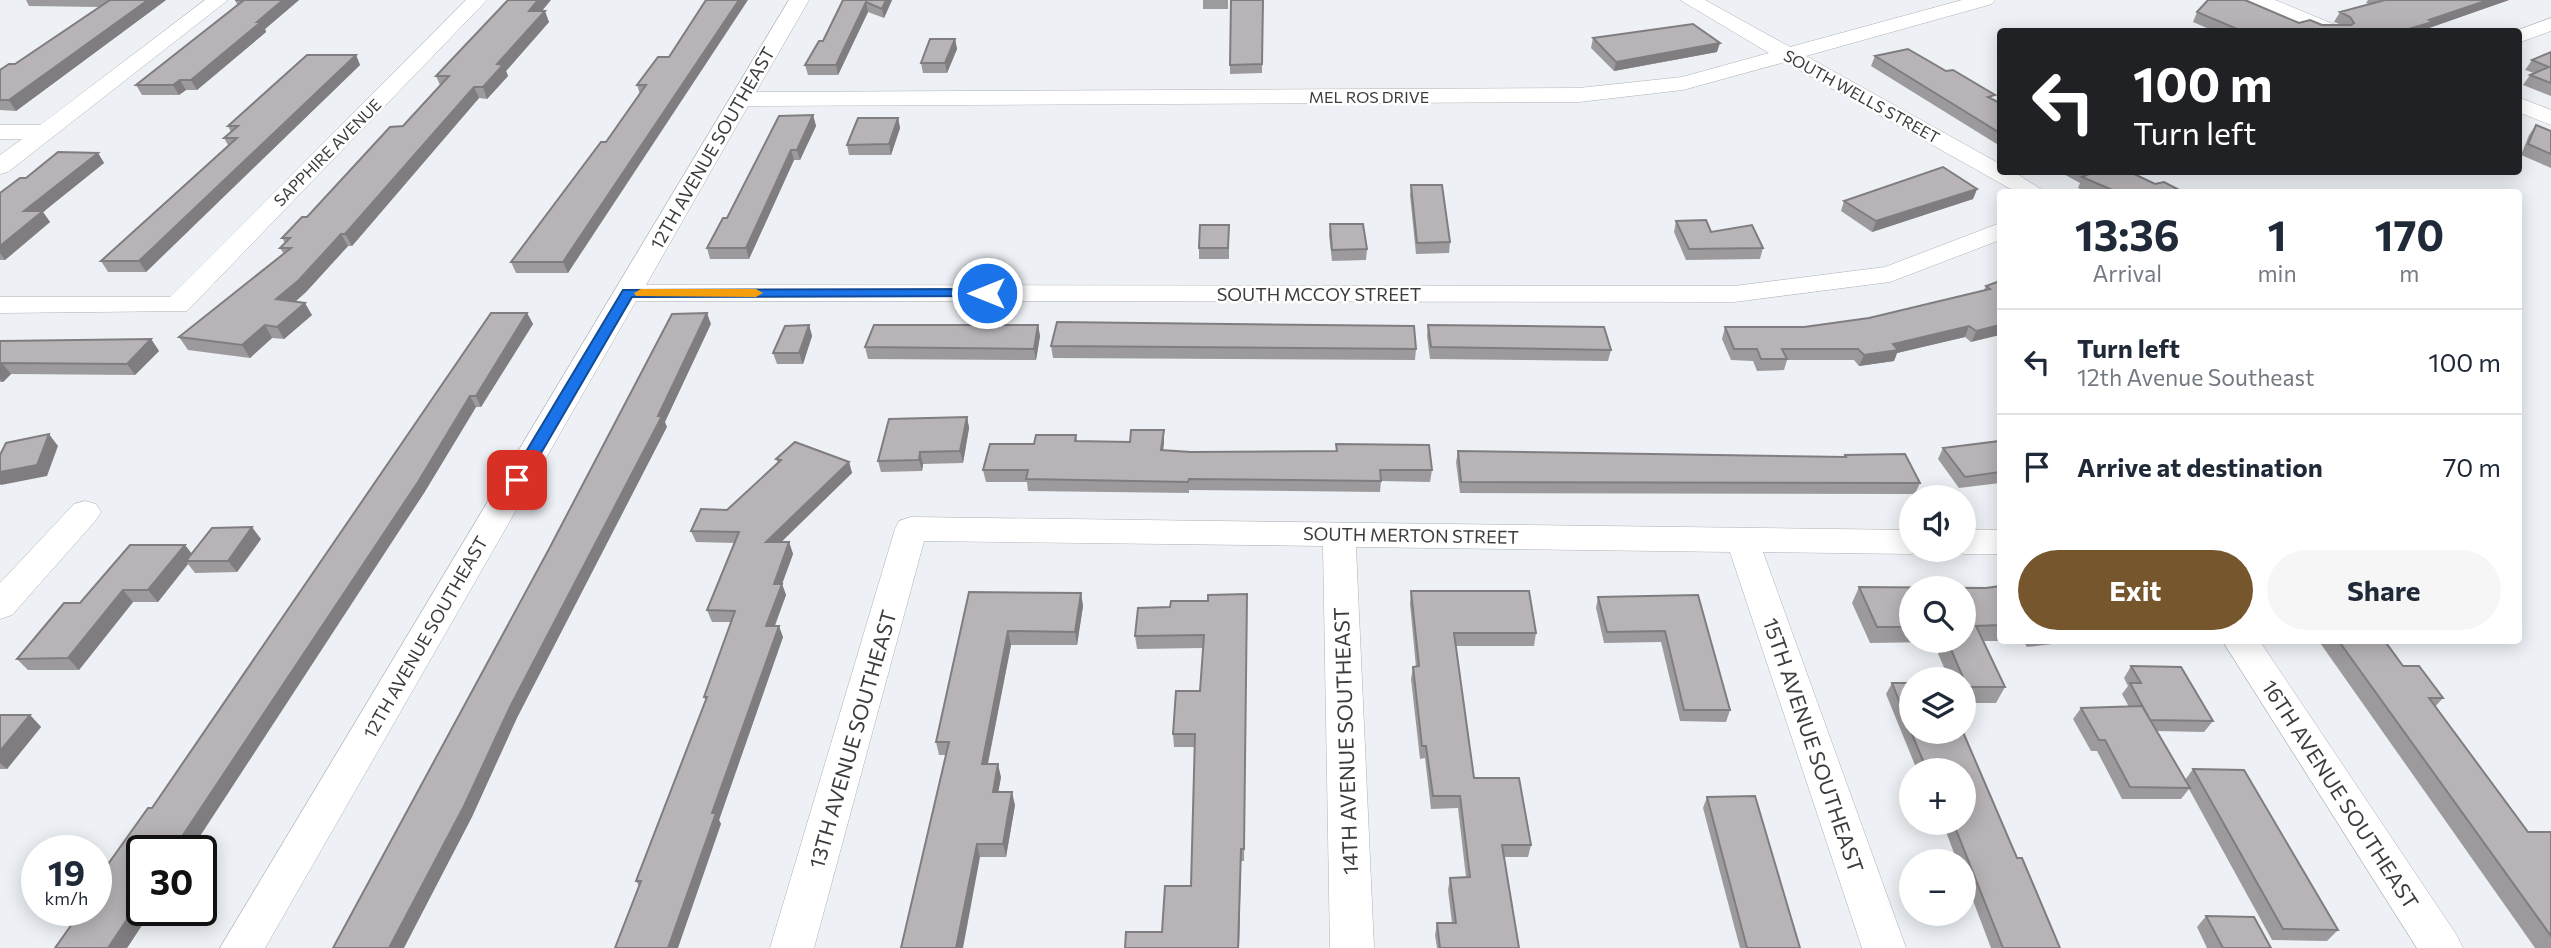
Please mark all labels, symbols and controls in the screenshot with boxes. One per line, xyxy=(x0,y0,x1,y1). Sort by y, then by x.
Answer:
street label: 12TH AVENUE SOUTHEAST xyxy=(645,43,779,253)
street label: SOUTH WELLS STREET xyxy=(1781,45,1943,147)
text: 100 m xyxy=(2133,52,2272,112)
icon: left xyxy=(2018,56,2109,147)
street label: MEL ROS DRIVE xyxy=(1309,87,1429,106)
street label: SAPPHIRE AVENUE xyxy=(269,94,385,210)
text: Turn left xyxy=(2133,112,2257,152)
text: 13:36 xyxy=(2075,208,2180,260)
text: 1 xyxy=(2268,208,2287,260)
text: 170 xyxy=(2374,208,2444,260)
position arrow xyxy=(950,256,1024,330)
text: Arrival xyxy=(2092,259,2162,287)
text: min xyxy=(2258,259,2297,287)
text: m xyxy=(2399,259,2419,287)
street label: SOUTH MCCOY STREET xyxy=(1217,283,1421,305)
text: Turn left xyxy=(2077,332,2180,363)
icon: left xyxy=(2018,343,2056,381)
text: 100 m xyxy=(2428,346,2501,377)
text: 12th Avenue Southeast xyxy=(2077,363,2314,391)
icon: arrive xyxy=(2018,448,2056,486)
pin xyxy=(487,450,547,510)
text: Arrive at destination xyxy=(2077,451,2323,482)
text: 70 m xyxy=(2443,451,2501,482)
icon: arrive xyxy=(498,461,536,499)
map controls xyxy=(1899,485,1976,926)
button: sound xyxy=(1899,485,1976,562)
street label: SOUTH MERTON STREET xyxy=(1303,522,1519,548)
street label: 12TH AVENUE SOUTHEAST xyxy=(358,532,492,742)
button: Exit xyxy=(2018,550,2253,630)
button: Share xyxy=(2267,550,2501,630)
button: search xyxy=(1899,576,1976,653)
street label: 13TH AVENUE SOUTHEAST xyxy=(803,607,901,871)
street label: 14TH AVENUE SOUTHEAST xyxy=(1328,607,1362,875)
street label: 15TH AVENUE SOUTHEAST xyxy=(1759,614,1869,876)
button: layers xyxy=(1899,667,1976,744)
street label: 16TH AVENUE SOUTHEAST xyxy=(2257,675,2425,913)
button: + xyxy=(1899,758,1976,835)
speed limit sign: 30 xyxy=(126,835,217,926)
button: − xyxy=(1899,849,1976,926)
text: 19 xyxy=(48,850,85,893)
text: km/h xyxy=(45,887,88,909)

